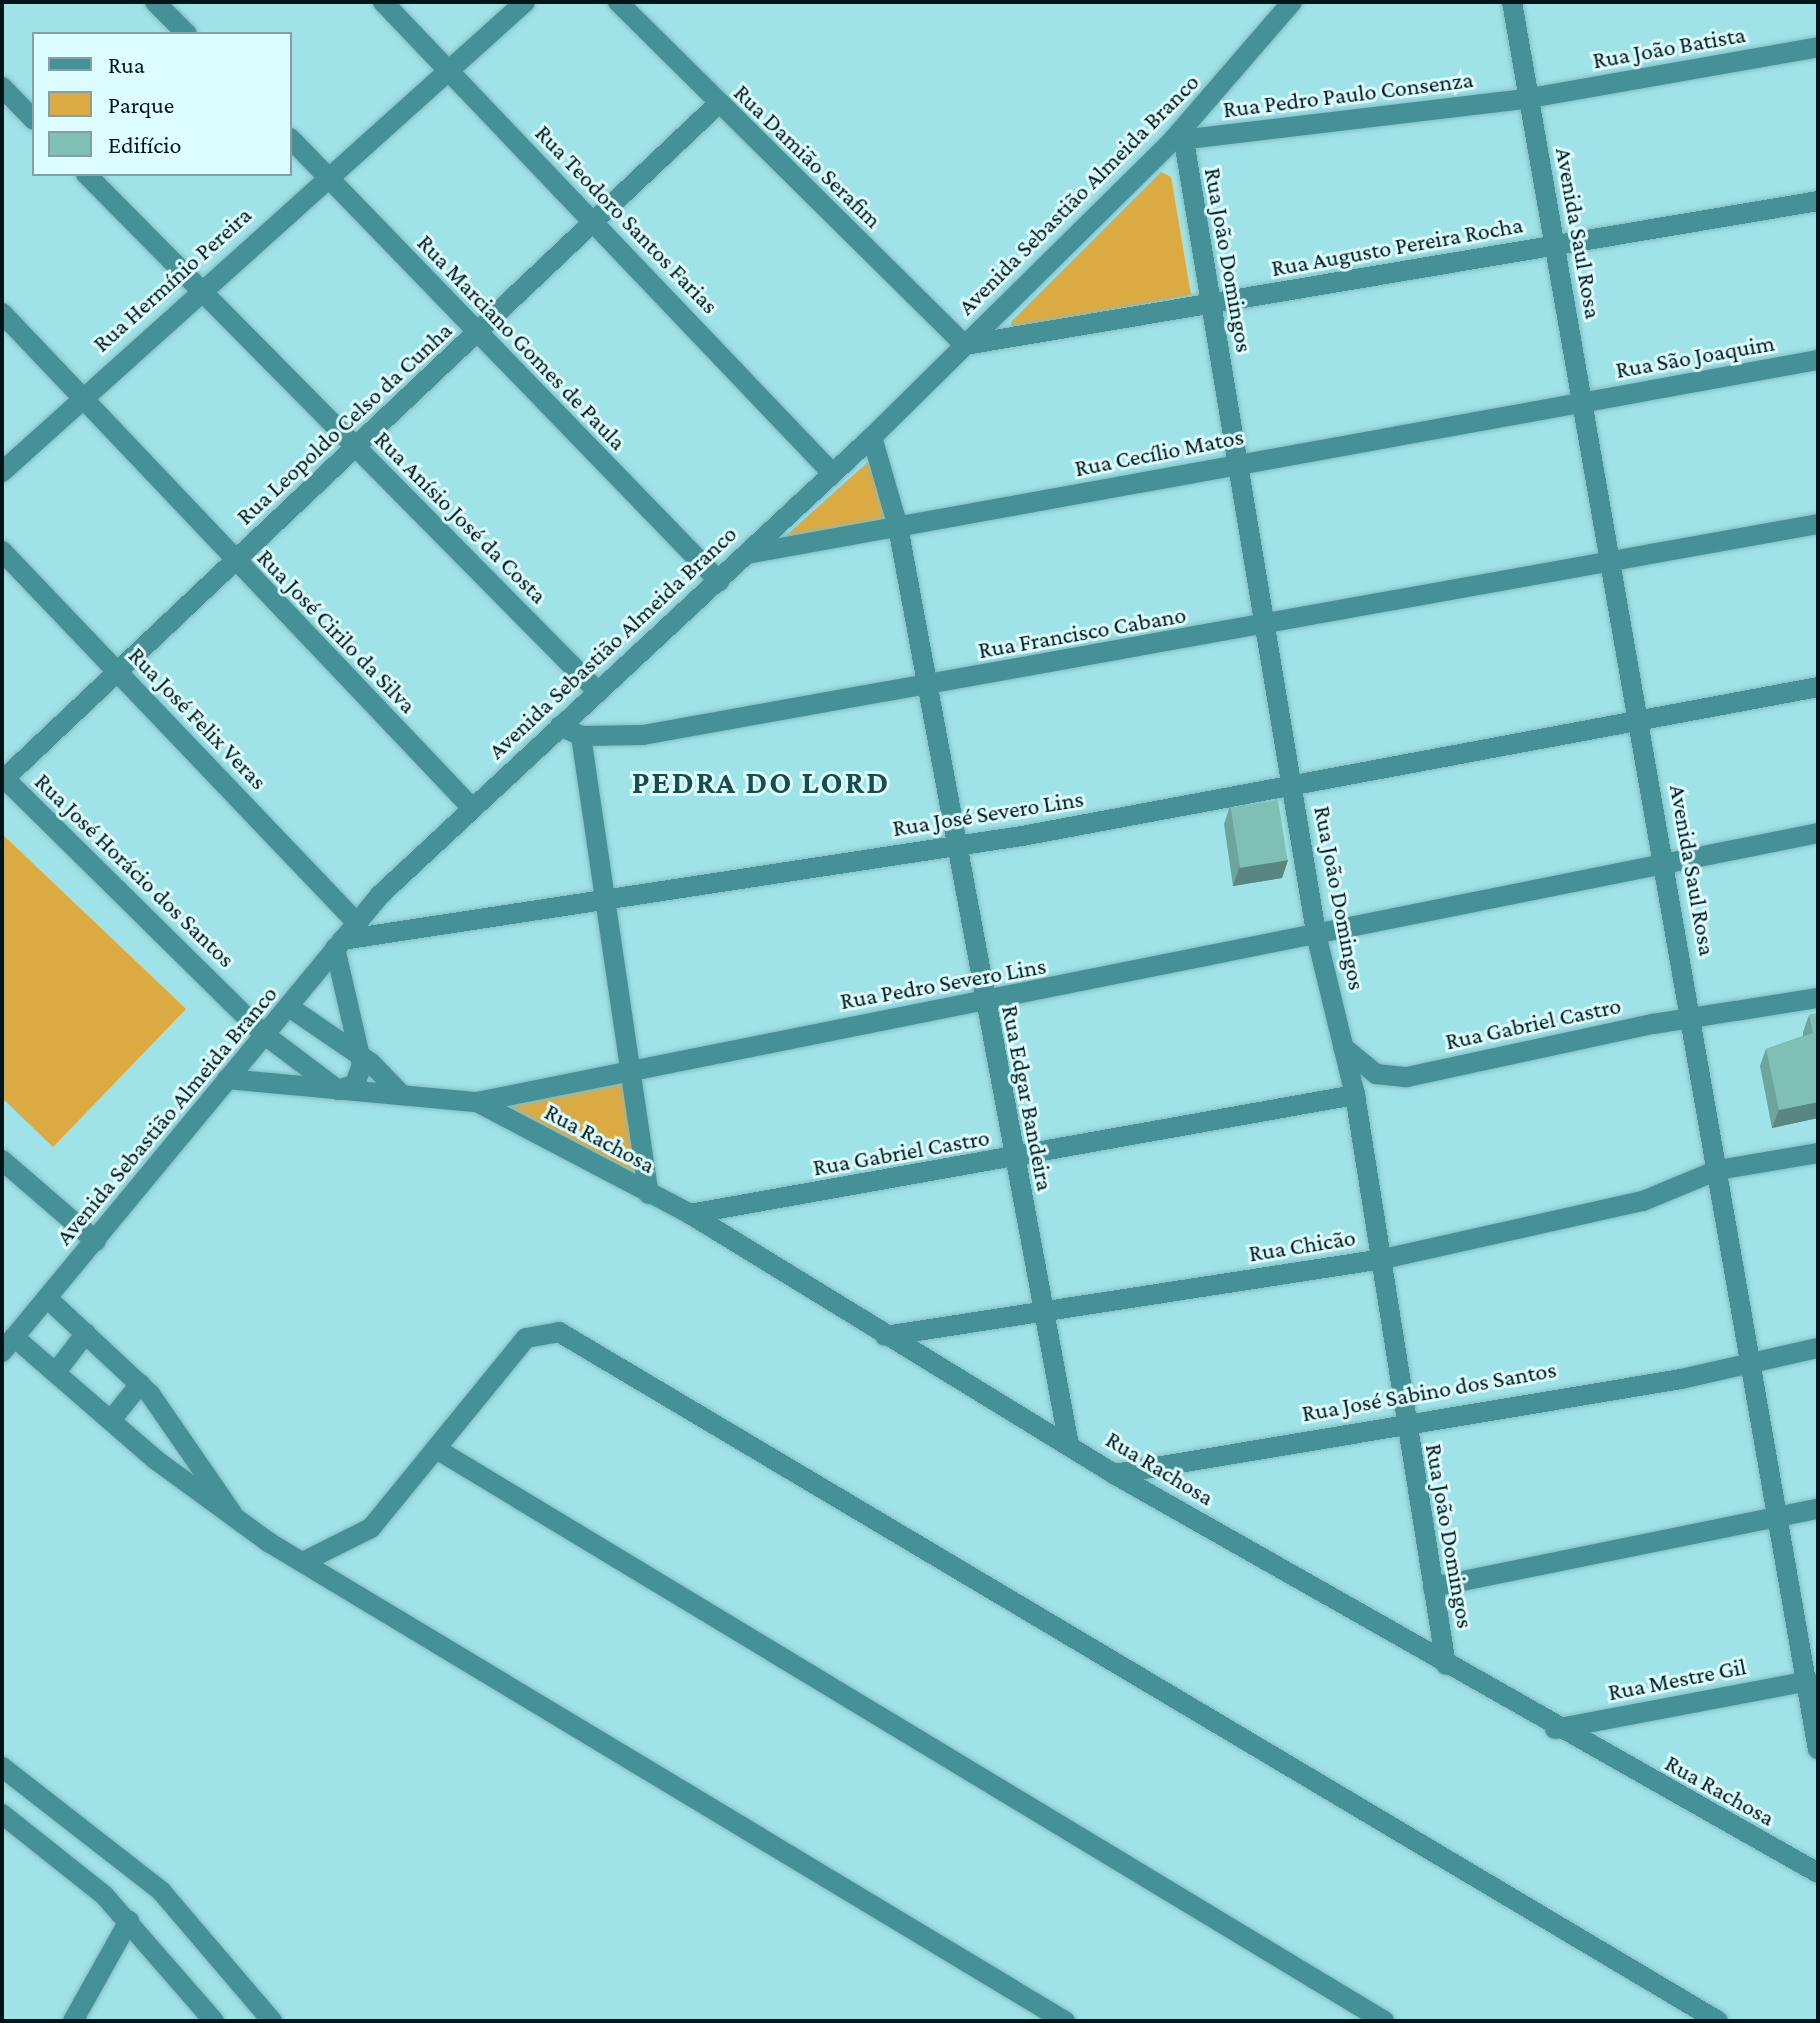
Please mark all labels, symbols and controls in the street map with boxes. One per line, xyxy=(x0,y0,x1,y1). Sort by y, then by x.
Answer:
street label: Rua João Batista xyxy=(1590,19,1748,75)
legend xyxy=(32,32,292,176)
text: Rua xyxy=(108,51,145,78)
street label: Rua Pedro Paulo Consenza xyxy=(1221,64,1475,124)
street label: Avenida Sebastião Almeida Branco xyxy=(951,67,1205,321)
street label: Rua Damião Serafim xyxy=(728,78,888,234)
text: Parque xyxy=(108,91,174,118)
street label: Rua Teodoro Santos Farias xyxy=(529,119,725,319)
text: Edifício xyxy=(108,131,181,158)
street label: Avenida Saul Rosa xyxy=(1550,145,1608,321)
street label: Rua João Domingos xyxy=(1199,165,1259,355)
street label: Rua Hermínio Pereira xyxy=(87,200,257,358)
street label: Rua Augusto Pereira Rocha xyxy=(1269,210,1525,282)
street label: Rua Marciano Gomes de Paula xyxy=(411,228,633,456)
street label: Rua Leopoldo Celso da Cunha xyxy=(230,316,458,530)
street label: Rua São Joaquim xyxy=(1613,328,1777,384)
street label: Rua Cecílio Matos xyxy=(1072,422,1246,482)
street label: Rua Anísio José da Costa xyxy=(369,425,553,609)
street label: Avenida Sebastião Almeida Branco xyxy=(482,519,742,765)
street label: Rua José Cirilo da Silva xyxy=(251,543,423,719)
street label: Rua Francisco Cabano xyxy=(976,600,1188,664)
street label: Rua José Felix Veras xyxy=(123,641,273,795)
district label: PEDRA DO LORD xyxy=(632,763,890,801)
street label: Rua José Horácio dos Santos xyxy=(29,767,241,973)
street label: Avenida Saul Rosa xyxy=(1664,782,1722,958)
street label: Rua José Severo Lins xyxy=(890,784,1086,842)
street label: Rua João Domingos xyxy=(1308,803,1372,993)
street label: Rua Pedro Severo Lins xyxy=(838,951,1048,1015)
street label: Avenida Sebastião Almeida Branco xyxy=(49,980,283,1250)
street label: Rua Gabriel Castro xyxy=(1443,990,1623,1056)
street label: Rua Edgar Bandeira xyxy=(996,1003,1060,1193)
street label: Rua Rachosa xyxy=(540,1097,660,1179)
street label: Rua Gabriel Castro xyxy=(811,1122,991,1182)
street label: Rua Chicão xyxy=(1247,1222,1357,1268)
street label: Rua José Sabino dos Santos xyxy=(1300,1354,1558,1428)
street label: Rua Rachosa xyxy=(1101,1425,1219,1511)
street label: Rua João Domingos xyxy=(1420,1441,1480,1631)
street label: Rua Mestre Gil xyxy=(1606,1652,1748,1706)
street label: Rua Rachosa xyxy=(1660,1748,1780,1832)

